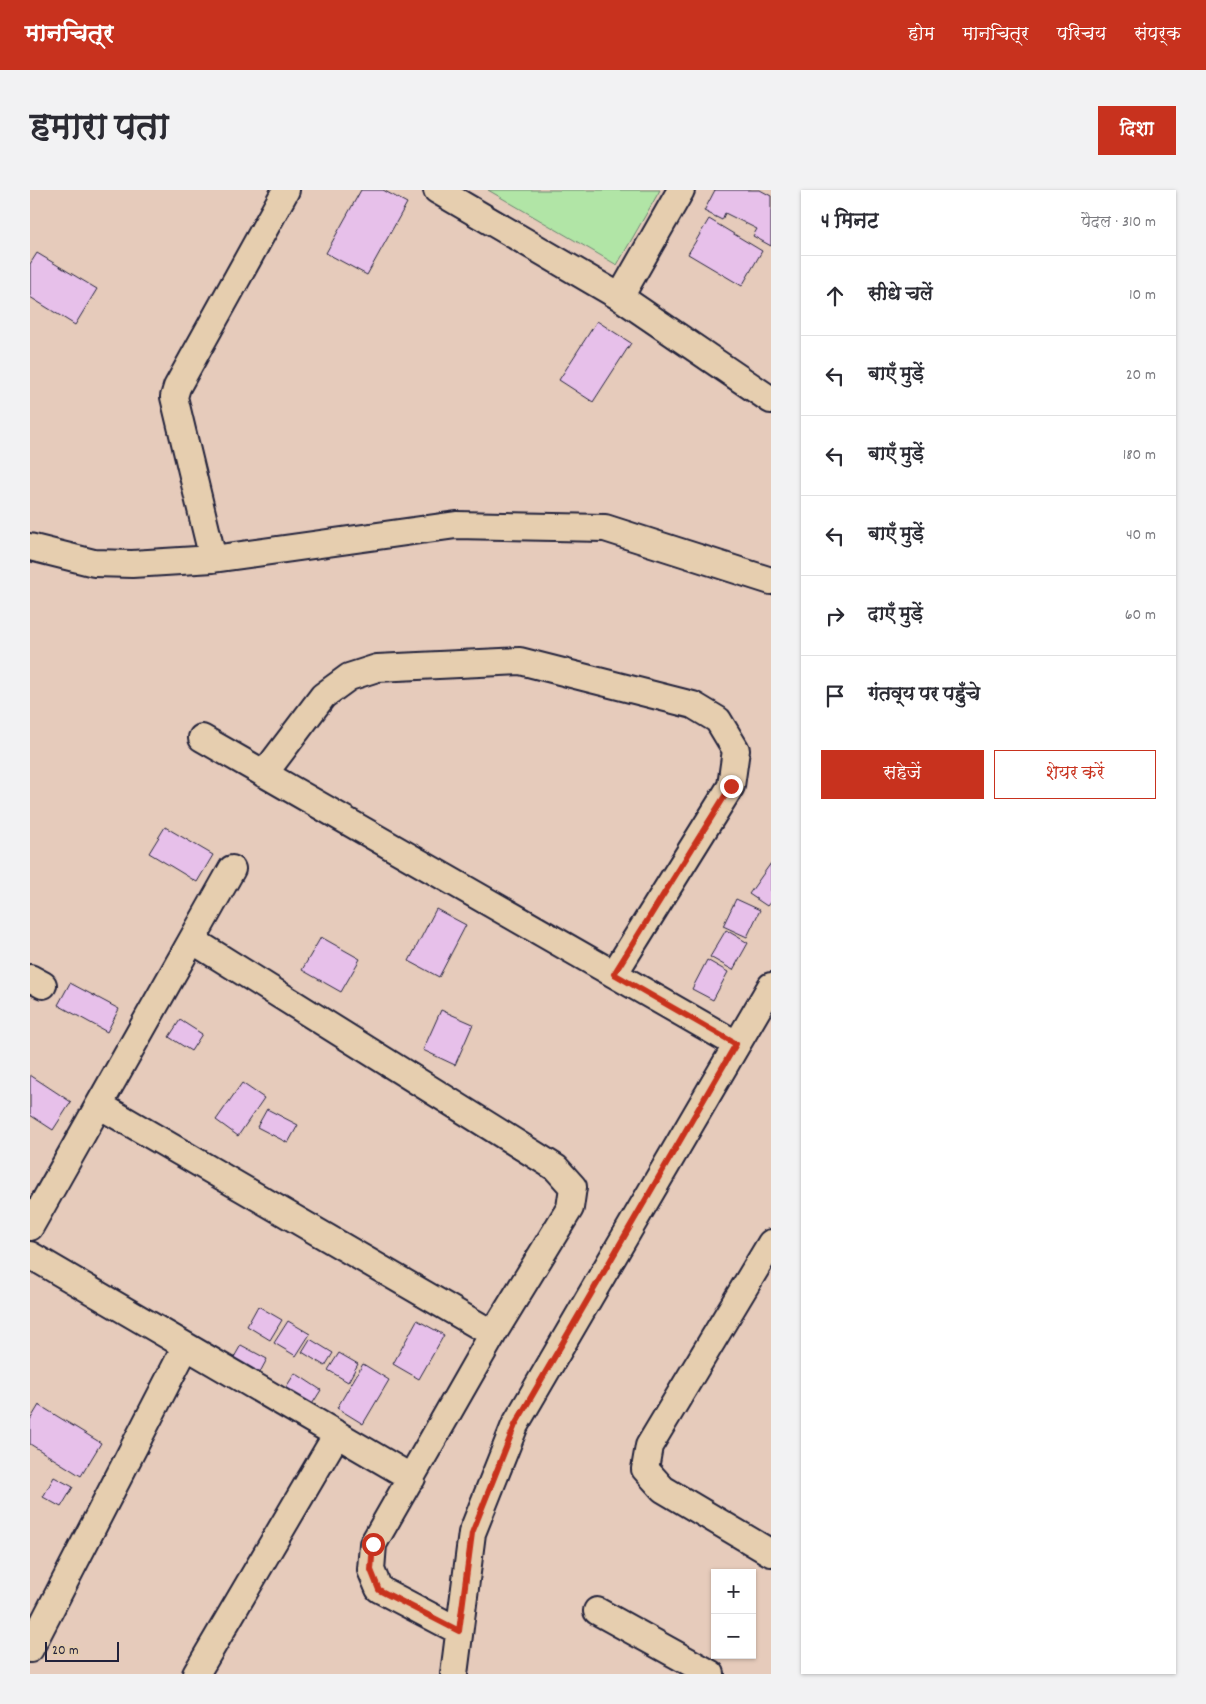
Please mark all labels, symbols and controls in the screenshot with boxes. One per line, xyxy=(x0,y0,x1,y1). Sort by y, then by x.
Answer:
text: मानचित्र xyxy=(25,18,113,52)
text: होम xyxy=(908,23,934,48)
text: मानचित्र xyxy=(962,23,1029,48)
text: परिचय xyxy=(1057,23,1106,48)
text: संपर्क xyxy=(1134,23,1181,48)
text: हमारा पता xyxy=(30,105,169,155)
button: दिशा xyxy=(1098,106,1176,155)
text: 4 मिनट xyxy=(821,208,879,238)
text: पैदल · 310 m xyxy=(1081,211,1156,234)
icon: ahead xyxy=(821,282,849,310)
text: सीधे चलें xyxy=(868,282,933,309)
text: 10 m xyxy=(1129,284,1156,307)
icon: left xyxy=(821,362,849,390)
text: बाएँ मुड़ें xyxy=(868,362,924,389)
text: 20 m xyxy=(1126,364,1156,387)
icon: left xyxy=(821,442,849,470)
text: बाएँ मुड़ें xyxy=(868,442,924,469)
text: 180 m xyxy=(1123,444,1156,467)
icon: left xyxy=(821,522,849,550)
text: बाएँ मुड़ें xyxy=(868,522,924,549)
text: 40 m xyxy=(1126,524,1156,547)
icon: right xyxy=(821,602,849,630)
text: दाएँ मुड़ें xyxy=(868,602,923,629)
text: 60 m xyxy=(1125,604,1156,627)
icon: arrive xyxy=(821,682,849,710)
text: गंतव्य पर पहुँचे xyxy=(868,682,980,709)
button: सहेजें xyxy=(821,750,984,799)
button: शेयर करें xyxy=(994,750,1156,799)
route end xyxy=(720,775,743,798)
route start xyxy=(362,1533,385,1556)
map controls xyxy=(711,1569,756,1659)
button: + xyxy=(711,1569,756,1614)
button: − xyxy=(711,1614,756,1659)
scale bar xyxy=(45,1639,119,1662)
text: 20 m xyxy=(52,1641,79,1661)

